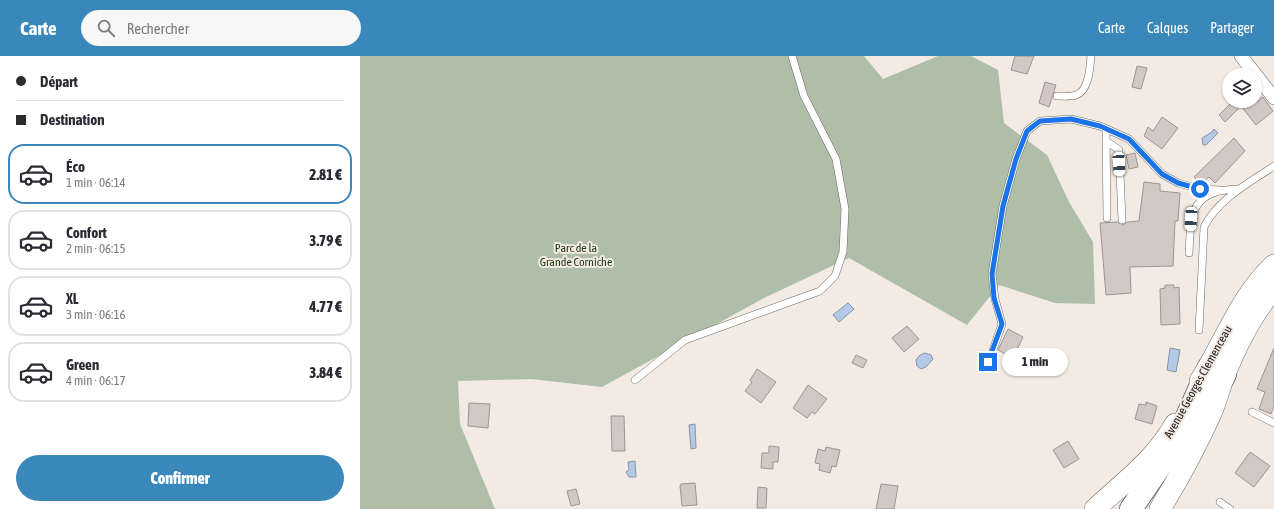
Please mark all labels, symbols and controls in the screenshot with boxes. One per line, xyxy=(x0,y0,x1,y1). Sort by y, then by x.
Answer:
search box xyxy=(81,10,361,46)
text: Carte xyxy=(20,17,57,39)
icon: search xyxy=(95,17,117,39)
text: Rechercher xyxy=(127,20,189,37)
text: Carte xyxy=(1098,20,1125,36)
text: Calques xyxy=(1147,20,1188,36)
text: Partager xyxy=(1210,20,1254,36)
map controls xyxy=(1222,68,1262,108)
button: layers xyxy=(1222,68,1262,108)
text: Départ xyxy=(40,73,78,90)
text: Destination xyxy=(40,111,105,128)
car xyxy=(1112,152,1126,176)
icon: car xyxy=(18,156,54,192)
text: Éco xyxy=(66,158,85,175)
text: 2.81 € xyxy=(309,166,342,183)
text: 1 min · 06:14 xyxy=(66,175,126,190)
route start xyxy=(1191,180,1209,198)
car xyxy=(1184,207,1198,231)
icon: car xyxy=(18,222,54,258)
text: Confort xyxy=(66,224,107,241)
text: 3.79 € xyxy=(309,232,342,249)
text: 2 min · 06:15 xyxy=(66,241,126,256)
park label: Parc de la Grande Corniche xyxy=(540,241,612,269)
icon: car xyxy=(18,288,54,324)
text: XL xyxy=(66,290,79,307)
text: 4.77 € xyxy=(309,298,342,315)
text: 3 min · 06:16 xyxy=(66,307,126,322)
street label: Avenue Georges Clemenceau xyxy=(1161,323,1235,441)
callout: 1 min xyxy=(1002,348,1068,376)
route end xyxy=(979,353,997,371)
icon: car xyxy=(18,354,54,390)
text: 1 min xyxy=(1022,354,1048,369)
text: Green xyxy=(66,356,99,373)
text: 3.84 € xyxy=(309,364,342,381)
text: 4 min · 06:17 xyxy=(66,373,126,388)
button: Confirmer xyxy=(16,455,344,501)

